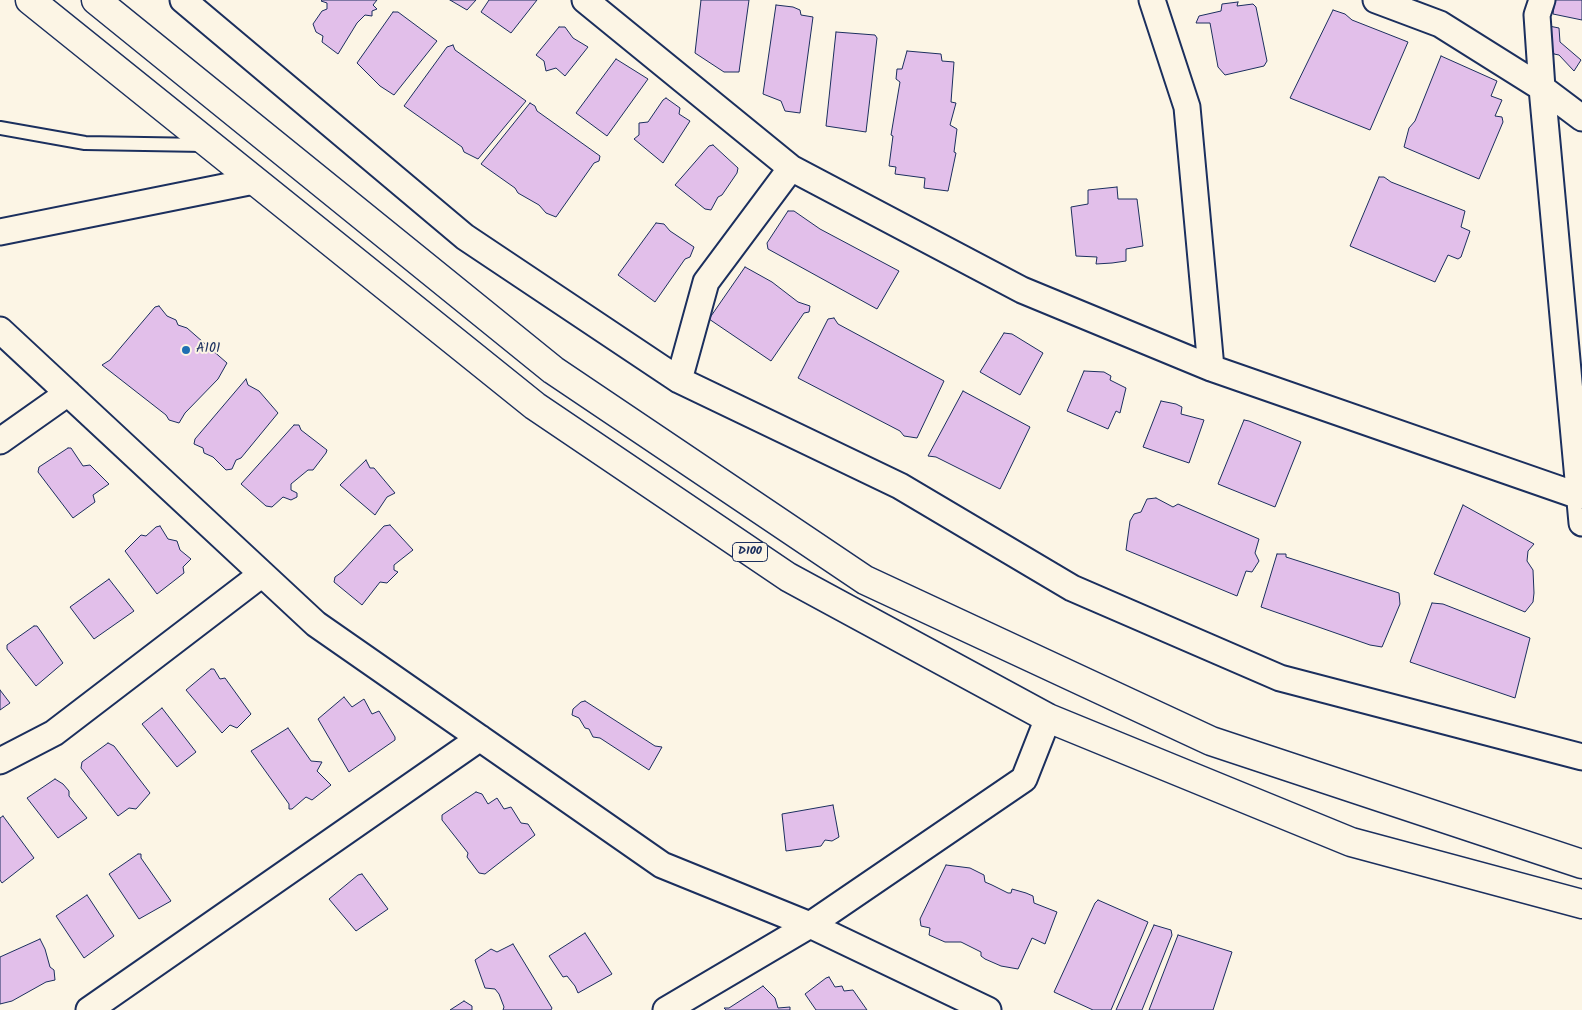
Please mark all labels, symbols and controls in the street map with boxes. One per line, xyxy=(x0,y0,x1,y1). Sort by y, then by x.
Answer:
place label: A101 xyxy=(196,342,220,358)
marker: A101 xyxy=(180,344,192,356)
road number: D100 xyxy=(732,542,768,562)

